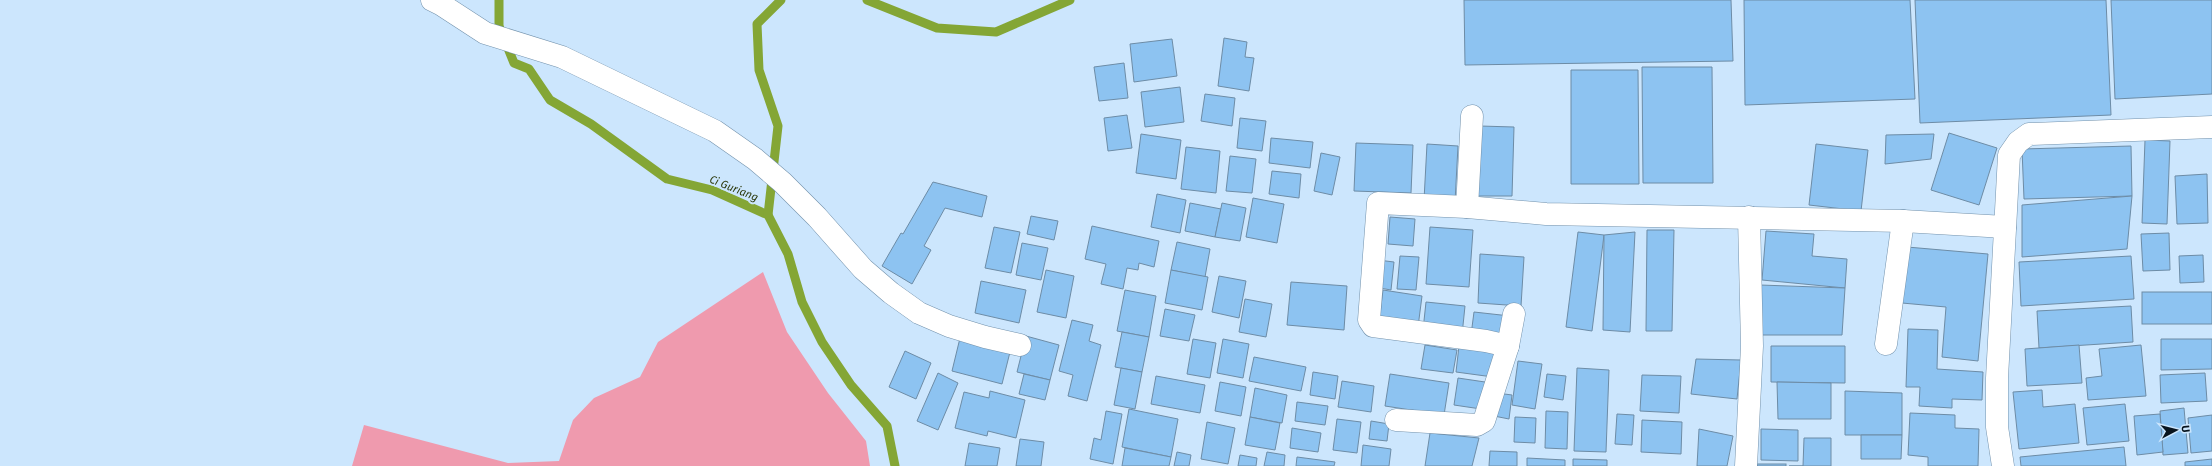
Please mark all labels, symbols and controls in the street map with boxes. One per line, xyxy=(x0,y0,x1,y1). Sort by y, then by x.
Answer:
water label: Ci Guriang xyxy=(707,173,760,204)
north arrow xyxy=(2156,410,2196,450)
text: U xyxy=(2179,424,2192,433)

